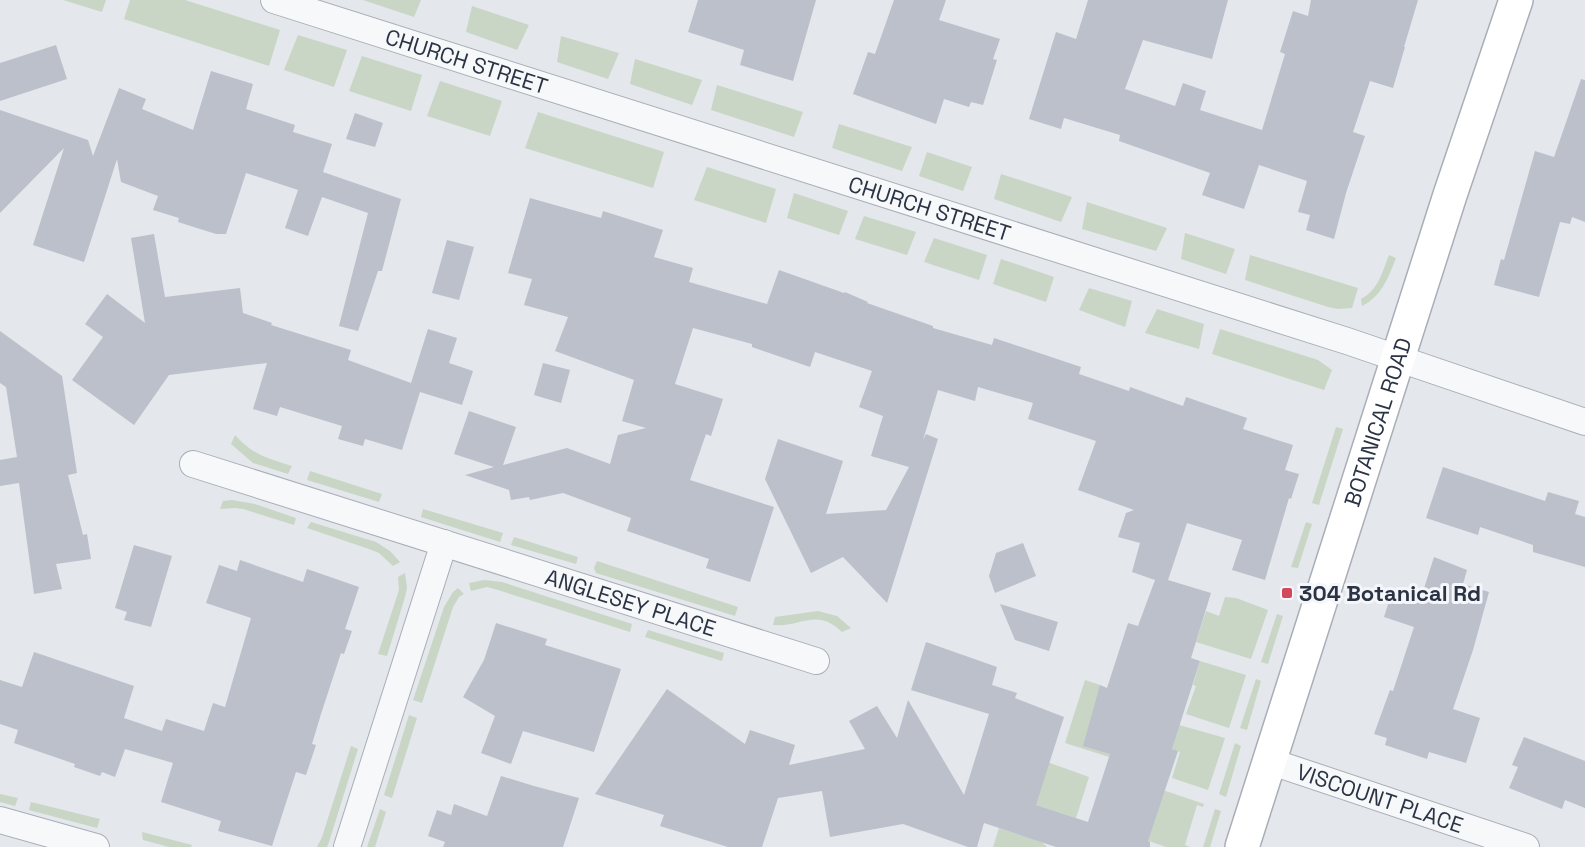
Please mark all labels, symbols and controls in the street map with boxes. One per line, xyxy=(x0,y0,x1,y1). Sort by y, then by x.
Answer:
street label: CHURCH STREET xyxy=(382,22,551,100)
street label: CHURCH STREET xyxy=(845,169,1014,247)
street label: BOTANICAL ROAD xyxy=(1338,334,1418,510)
street label: ANGLESEY PLACE xyxy=(542,562,719,642)
place label: 304 Botanical Rd xyxy=(1299,579,1481,607)
marker: 304 Botanical Rd xyxy=(1280,586,1294,600)
street label: VISCOUNT PLACE xyxy=(1293,757,1467,839)

